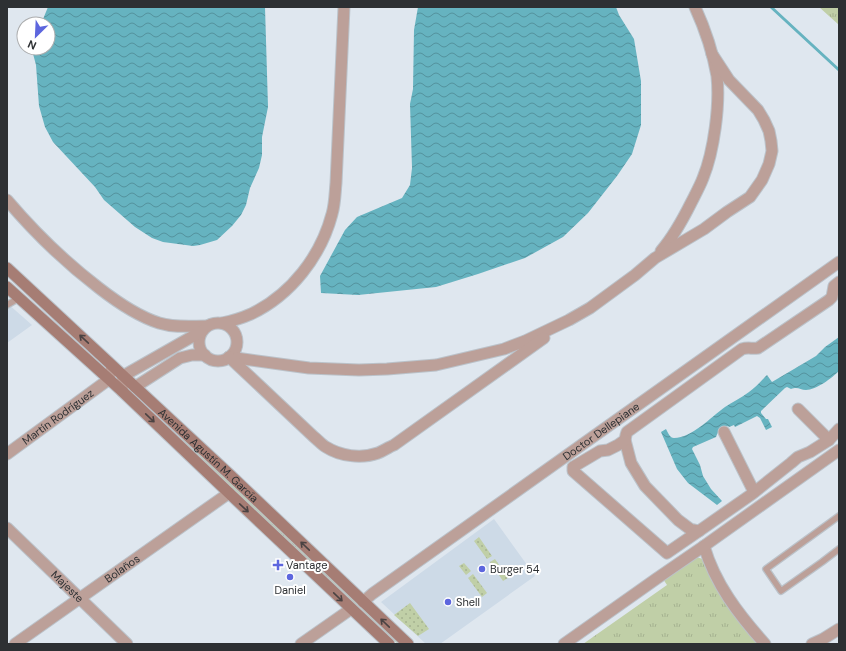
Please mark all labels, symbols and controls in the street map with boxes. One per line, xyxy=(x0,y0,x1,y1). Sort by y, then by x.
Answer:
north arrow xyxy=(16,16,56,56)
text: N xyxy=(25,37,38,53)
one-way arrow xyxy=(79,334,89,344)
street label: Martín Rodríguez xyxy=(19,386,96,448)
street label: Doctor Dellepiane xyxy=(560,399,642,463)
street label: Avenida Agustín M. García xyxy=(156,405,261,505)
one-way arrow xyxy=(145,413,155,423)
one-way arrow xyxy=(239,503,249,513)
one-way arrow xyxy=(300,542,310,551)
street label: Bolaños xyxy=(102,551,142,586)
place label: Vantage xyxy=(286,558,328,572)
marker: Vantage xyxy=(273,560,283,570)
place label: Burger 54 xyxy=(490,562,540,576)
marker: Burger 54 xyxy=(477,564,487,574)
street label: Majeste xyxy=(48,567,87,605)
marker: Daniel xyxy=(285,572,295,582)
place label: Daniel xyxy=(274,583,306,597)
one-way arrow xyxy=(333,592,343,601)
place label: Shell xyxy=(456,595,480,609)
marker: Shell xyxy=(443,597,453,607)
one-way arrow xyxy=(381,619,391,628)

